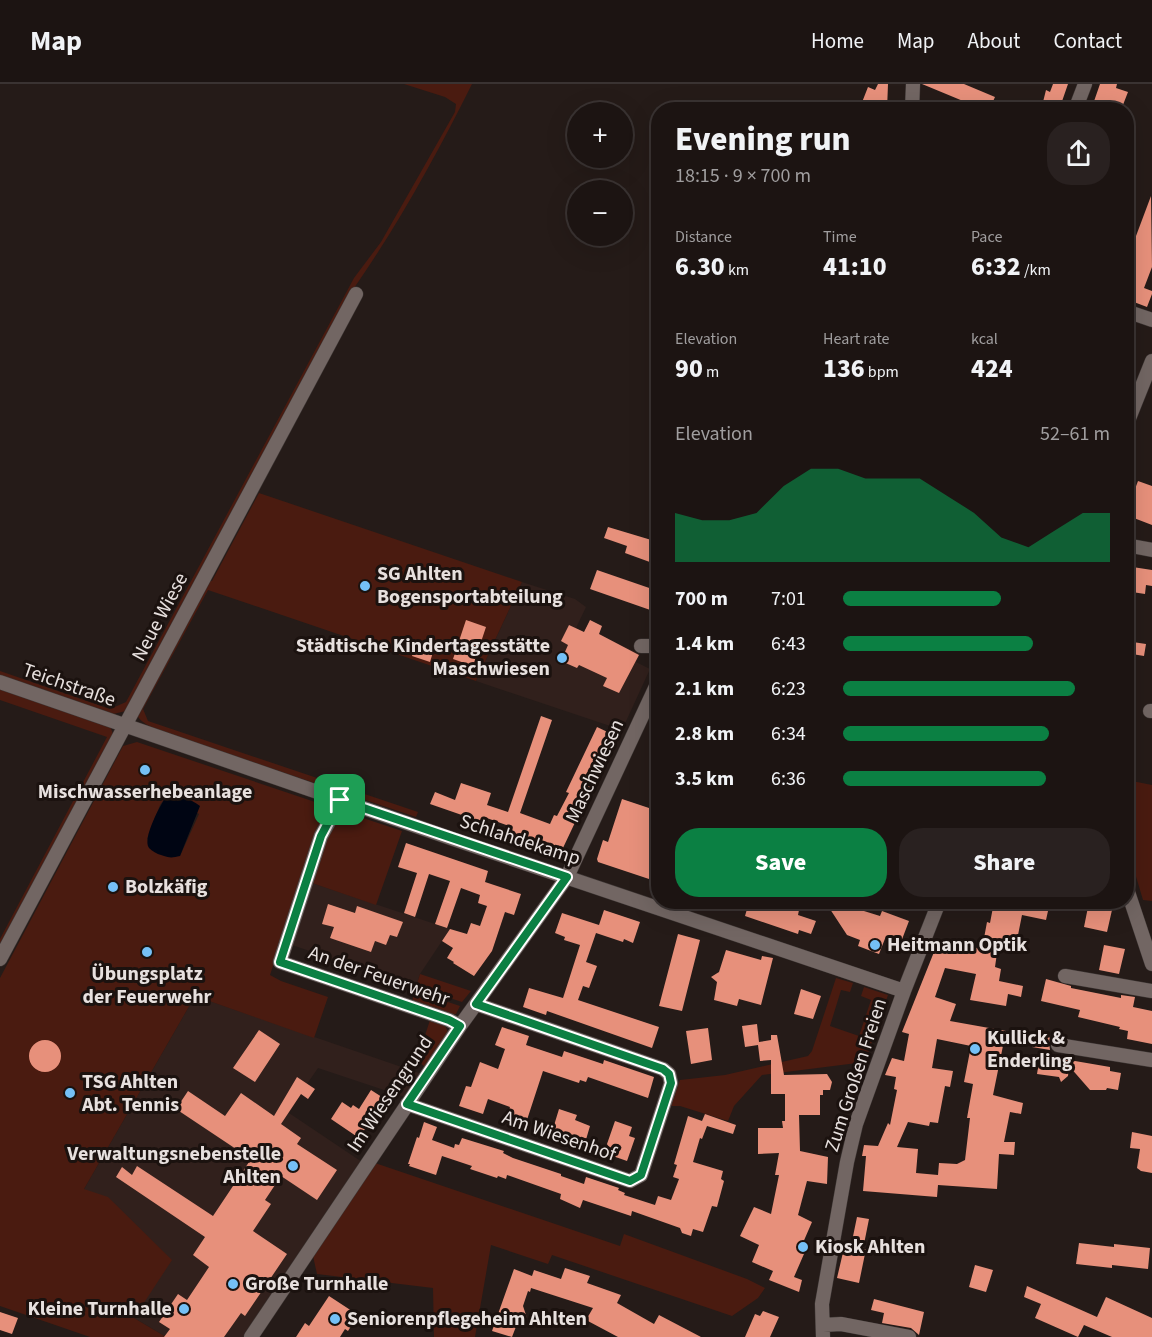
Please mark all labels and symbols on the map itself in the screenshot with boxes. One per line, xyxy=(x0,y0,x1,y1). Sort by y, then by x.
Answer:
place label: SG Ahlten Bogensportabteilung xyxy=(377,560,563,611)
street label: Neue Wiese xyxy=(125,568,195,666)
marker: SG Ahlten Bogensportabteilung xyxy=(358,579,372,593)
place label: Städtische Kindertagesstätte Maschwiesen xyxy=(296,632,550,683)
marker: Städtische Kindertagesstätte Maschwiesen xyxy=(555,651,569,665)
street label: Teichstraße xyxy=(19,656,119,714)
street label: Maschwiesen xyxy=(559,715,631,827)
marker: Mischwasserhebeanlage xyxy=(138,763,152,777)
pin xyxy=(314,774,365,825)
place label: Mischwasserhebeanlage xyxy=(38,778,252,806)
street label: Schlahdekamp xyxy=(456,807,584,873)
place label: Bolzkäfig xyxy=(125,873,208,901)
marker: Bolzkäfig xyxy=(106,880,120,894)
place label: Heitmann Optik xyxy=(887,931,1027,959)
marker: Heitmann Optik xyxy=(868,938,882,952)
street label: An der Feuerwehr xyxy=(305,939,453,1013)
marker: Übungsplatz der Feuerwehr xyxy=(140,945,154,959)
place label: Übungsplatz der Feuerwehr xyxy=(82,960,212,1011)
street label: Zum Großen Freien xyxy=(818,995,894,1155)
place label: Kullick & Enderling xyxy=(987,1024,1073,1075)
street label: Im Wiesengrund xyxy=(340,1030,440,1158)
marker: Kullick & Enderling xyxy=(968,1042,982,1056)
place label: TSG Ahlten Abt. Tennis xyxy=(81,1068,179,1119)
marker: TSG Ahlten Abt. Tennis xyxy=(63,1086,77,1100)
street label: Am Wiesenhof xyxy=(498,1103,621,1169)
place label: Verwaltungsnebenstelle Ahlten xyxy=(66,1140,281,1191)
marker: Verwaltungsnebenstelle Ahlten xyxy=(286,1159,300,1173)
place label: Kiosk Ahlten xyxy=(815,1233,925,1261)
marker: Kiosk Ahlten xyxy=(796,1240,810,1254)
place label: Große Turnhalle xyxy=(245,1270,388,1298)
marker: Große Turnhalle xyxy=(226,1277,240,1291)
place label: Kleine Turnhalle xyxy=(28,1295,172,1323)
marker: Kleine Turnhalle xyxy=(177,1302,191,1316)
place label: Seniorenpflegeheim Ahlten xyxy=(347,1305,587,1333)
marker: Seniorenpflegeheim Ahlten xyxy=(328,1312,342,1326)

